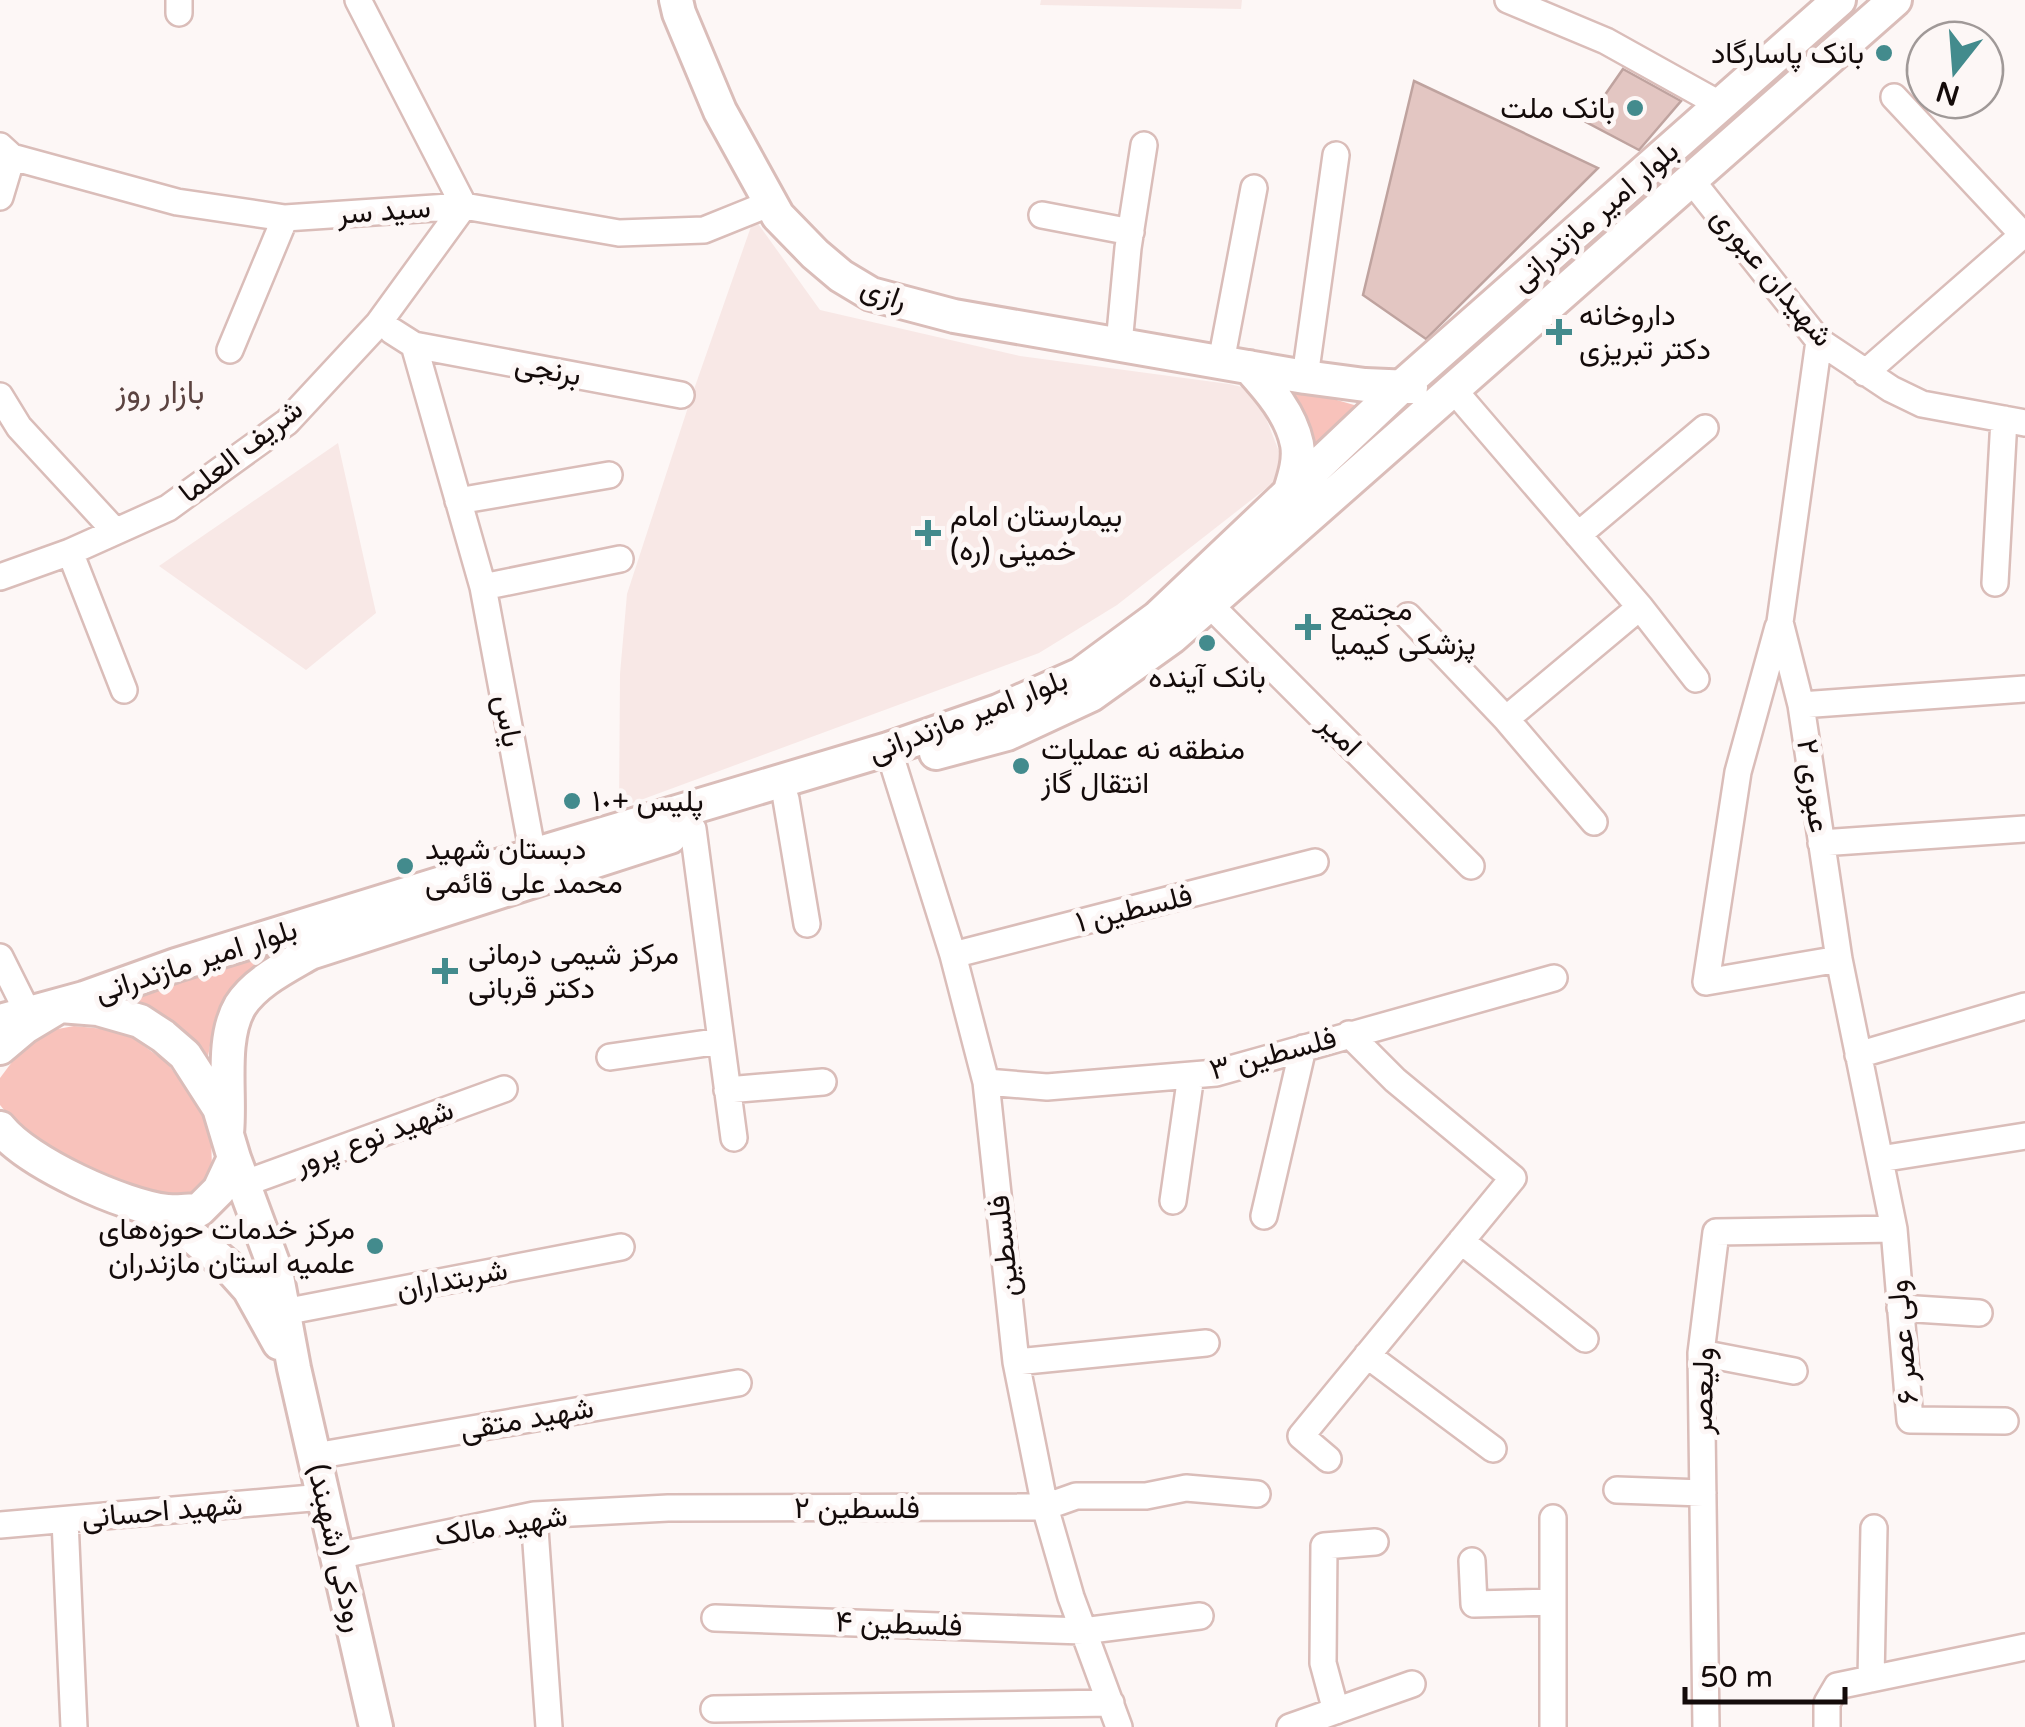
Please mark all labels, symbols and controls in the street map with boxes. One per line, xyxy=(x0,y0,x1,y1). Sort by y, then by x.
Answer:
north arrow xyxy=(1905,20,2005,120)
place label: بانک پاسارگاد xyxy=(1711,35,1864,73)
marker: بانک پاسارگاد xyxy=(1873,42,1895,64)
text: N xyxy=(1932,73,1964,112)
place label: بانک ملت xyxy=(1500,90,1615,127)
marker: بانک ملت xyxy=(1624,97,1646,119)
street label: بلوار امیر مازندرانی xyxy=(1503,133,1687,299)
street label: سید سر xyxy=(335,189,432,233)
street label: شهیدان عبوری xyxy=(1703,199,1841,355)
street label: رازی xyxy=(856,269,912,319)
place label: داروخانه دکتر تبریزی xyxy=(1579,297,1711,368)
marker: داروخانه دکتر تبریزی xyxy=(1548,321,1570,343)
street label: برنجی xyxy=(512,345,584,395)
district label: بازار روز xyxy=(115,374,204,412)
street label: شریف العلما xyxy=(171,391,311,511)
place label: بیمارستان امام خمینی (ره) xyxy=(950,498,1122,569)
marker: بیمارستان امام خمینی (ره) xyxy=(915,520,941,546)
place label: مجتمع پزشکی کیمیا xyxy=(1330,592,1476,664)
marker: مجتمع پزشکی کیمیا xyxy=(1295,614,1321,640)
marker: بانک آینده xyxy=(1196,632,1218,654)
place label: بانک آینده xyxy=(1148,659,1266,696)
street label: بلوار امیر مازندرانی xyxy=(863,661,1073,771)
street label: یاس xyxy=(485,692,531,750)
street label: امیر xyxy=(1310,705,1370,765)
place label: منطقه نه عملیات انتقال گاز xyxy=(1040,731,1245,802)
street label: عبوری ۲ xyxy=(1788,737,1838,835)
marker: منطقه نه عملیات انتقال گاز xyxy=(1010,755,1032,777)
place label: پلیس +١٠ xyxy=(592,783,703,821)
marker: پلیس +١٠ xyxy=(561,790,583,812)
place label: دبستان شهید محمد علی قائمی xyxy=(425,831,623,902)
marker: دبستان شهید محمد علی قائمی xyxy=(394,855,416,877)
street label: فلسطین ۱ xyxy=(1072,877,1196,941)
street label: بلوار امیر مازندرانی xyxy=(90,911,302,1011)
place label: مرکز شیمی درمانی دکتر قربانی xyxy=(468,936,679,1007)
marker: مرکز شیمی درمانی دکتر قربانی xyxy=(432,958,458,984)
street label: فلسطین ۳ xyxy=(1205,1019,1341,1089)
street label: شهید نوع پرور xyxy=(288,1091,459,1184)
street label: فلسطین xyxy=(980,1193,1028,1299)
place label: مرکز خدمات حوزه‌های علمیه استان مازندران xyxy=(98,1211,355,1282)
marker: مرکز خدمات حوزه‌های علمیه استان مازندران xyxy=(364,1235,386,1257)
street label: شربتداران xyxy=(393,1251,511,1309)
street label: ولی عصر ۶ xyxy=(1879,1278,1927,1406)
street label: ولیعصر xyxy=(1684,1347,1722,1436)
street label: شهید متقی xyxy=(457,1389,597,1449)
street label: رودکی (شهبند) xyxy=(299,1460,373,1636)
street label: شهید احسانی xyxy=(80,1486,244,1536)
street label: فلسطین ۲ xyxy=(794,1490,920,1527)
street label: شهید مالک xyxy=(432,1497,570,1555)
street label: فلسطین ۴ xyxy=(835,1603,963,1645)
scale bar xyxy=(1685,1642,1845,1704)
text: 50 m xyxy=(1700,1659,1773,1696)

